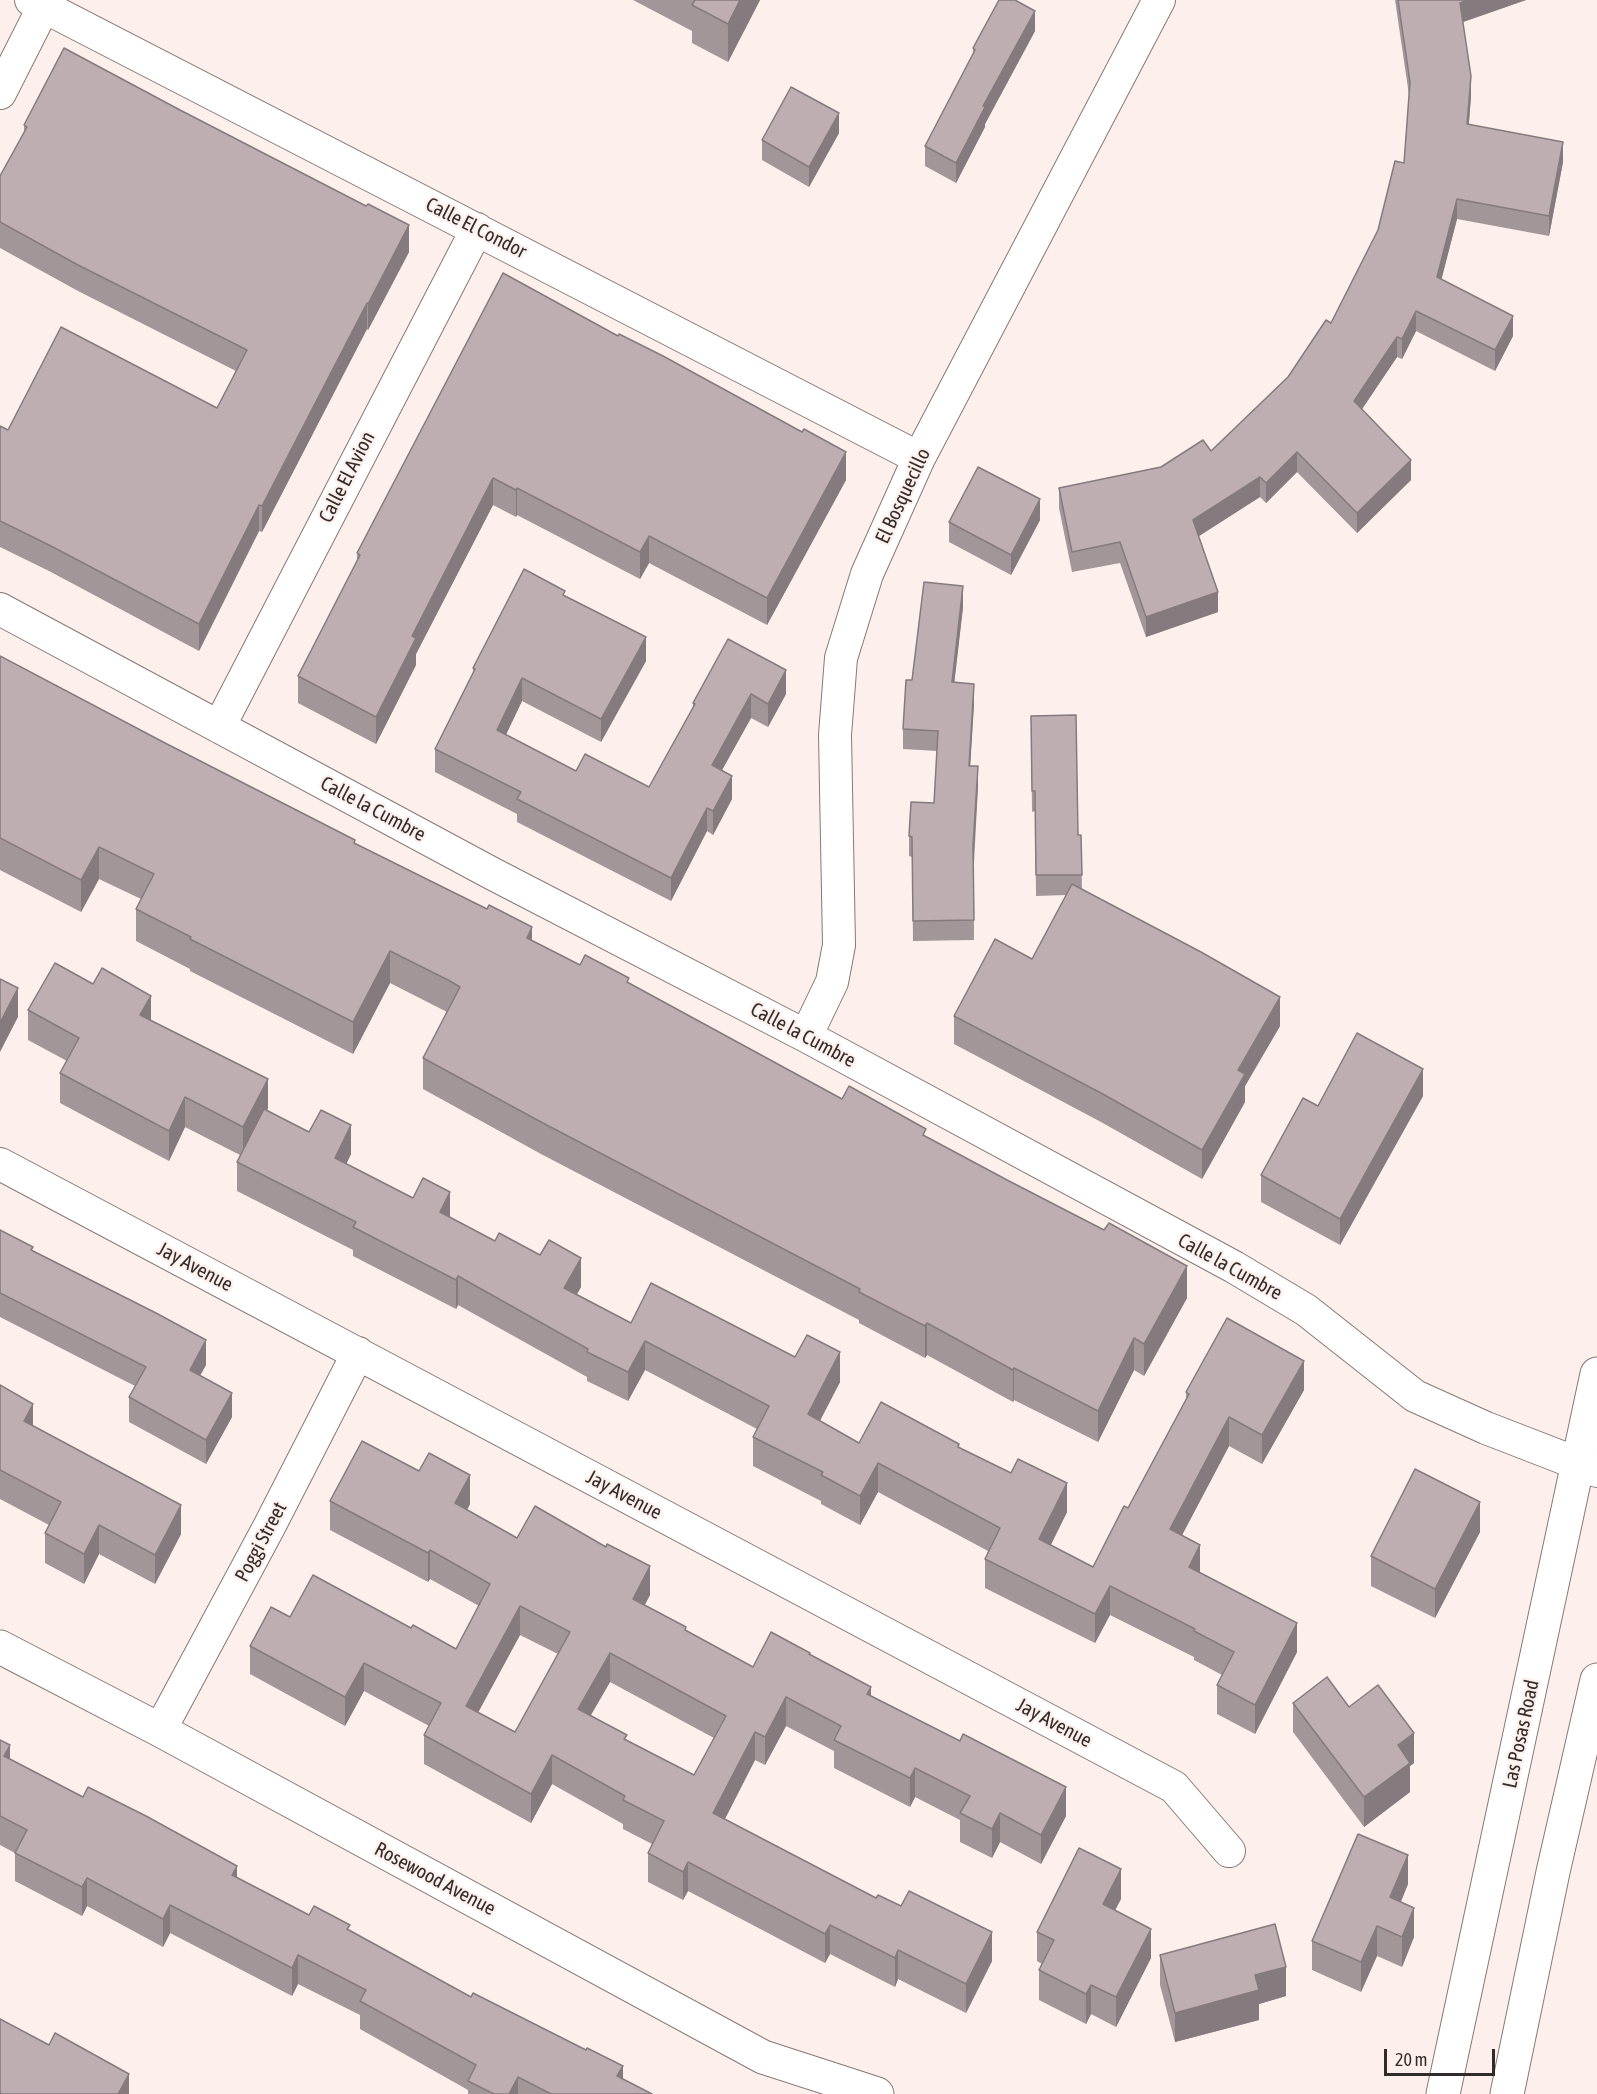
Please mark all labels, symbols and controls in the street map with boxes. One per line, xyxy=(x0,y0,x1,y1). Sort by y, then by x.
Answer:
street label: Calle El Condor xyxy=(422,192,530,264)
street label: Calle El Avion xyxy=(314,428,380,526)
street label: El Bosquecillo xyxy=(870,445,936,547)
street label: Calle la Cumbre xyxy=(316,771,430,847)
street label: Calle la Cumbre xyxy=(746,997,860,1073)
street label: Calle la Cumbre xyxy=(1174,1229,1286,1305)
street label: Jay Avenue xyxy=(153,1237,237,1297)
street label: Jay Avenue xyxy=(582,1465,666,1525)
street label: Poggi Street xyxy=(230,1498,292,1586)
street label: Las Posas Road xyxy=(1498,1678,1544,1790)
street label: Jay Avenue xyxy=(1012,1693,1096,1753)
street label: Rosewood Avenue xyxy=(370,1837,500,1921)
scale bar xyxy=(1387,2037,1498,2075)
text: 20 m xyxy=(1395,2049,1427,2070)

